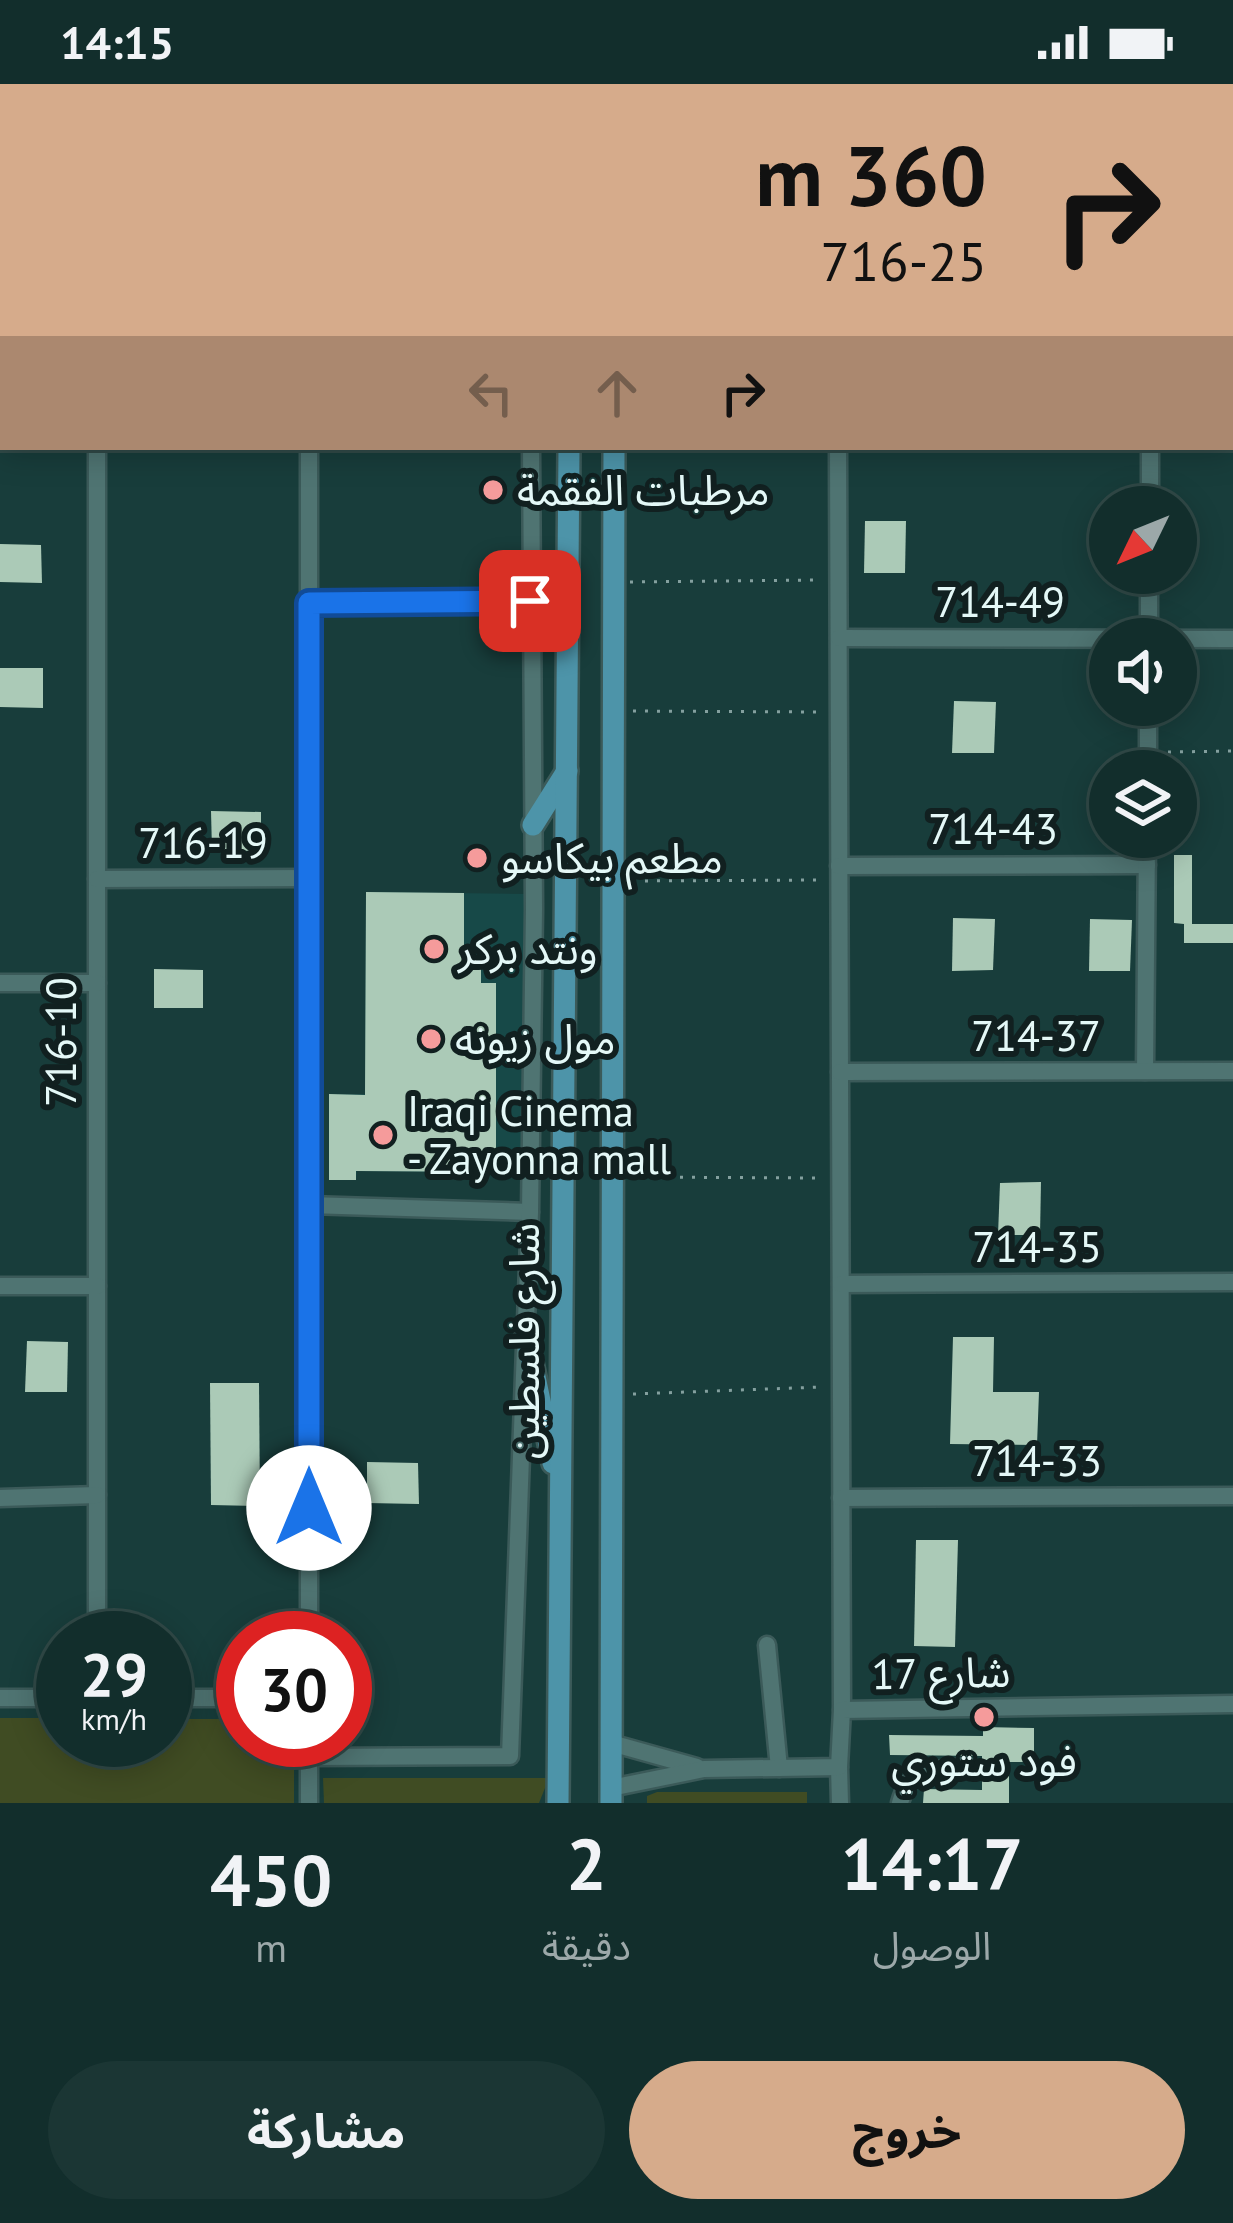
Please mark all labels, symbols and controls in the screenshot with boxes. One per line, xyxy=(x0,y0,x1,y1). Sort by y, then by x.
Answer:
text: 14:15 xyxy=(60,13,174,71)
text: 360 m xyxy=(755,120,987,229)
icon: right xyxy=(1029,132,1185,288)
text: 716-25 xyxy=(820,226,987,296)
icon: left xyxy=(458,360,524,426)
icon: ahead xyxy=(584,360,650,426)
icon: right xyxy=(710,360,776,426)
place label: مرطبات الفقمة xyxy=(517,462,770,517)
marker: مرطبات الفقمة xyxy=(480,477,506,503)
north arrow xyxy=(1089,486,1197,594)
map controls xyxy=(1089,486,1197,858)
pin xyxy=(479,550,581,652)
icon: arrive xyxy=(497,568,563,634)
street label: 714-49 xyxy=(935,574,1065,629)
button: sound xyxy=(1089,618,1197,726)
button: layers xyxy=(1089,750,1197,858)
street label: 714-43 xyxy=(928,801,1058,856)
street label: 716-19 xyxy=(138,815,268,870)
place label: مطعم بيكاسو xyxy=(501,830,723,890)
marker: مطعم بيكاسو xyxy=(464,845,490,871)
place label: ونتد بركر xyxy=(456,921,597,976)
marker: ونتد بركر xyxy=(421,936,447,962)
street label: 716-10 xyxy=(33,977,88,1107)
street label: 714-37 xyxy=(971,1008,1101,1063)
place label: مول زيونه xyxy=(455,1011,616,1066)
marker: مول زيونه xyxy=(418,1026,444,1052)
place label: Iraqi Cinema - Zayonna mall xyxy=(407,1083,671,1186)
marker: Iraqi Cinema - Zayonna mall xyxy=(370,1122,396,1148)
street label: 714-35 xyxy=(972,1219,1102,1274)
street label: شارع فلسطين xyxy=(496,1223,556,1459)
street label: 714-33 xyxy=(972,1433,1102,1488)
position arrow xyxy=(246,1445,372,1571)
speed limit sign: 30 xyxy=(216,1611,372,1767)
text: 29 xyxy=(80,1635,148,1713)
street label: شارع 17 xyxy=(871,1644,1011,1706)
text: km/h xyxy=(81,1699,147,1738)
marker: فود ستوري xyxy=(971,1704,997,1730)
place label: فود ستوري xyxy=(891,1733,1077,1794)
text: 2 xyxy=(566,1817,607,1910)
text: 14:17 xyxy=(841,1817,1023,1910)
text: 450 xyxy=(210,1833,332,1926)
text: دقيقة xyxy=(542,1920,631,1971)
text: الوصول xyxy=(873,1920,991,1971)
text: m xyxy=(255,1922,287,1973)
button: مشاركة xyxy=(48,2061,605,2199)
button: خروج xyxy=(629,2061,1185,2199)

